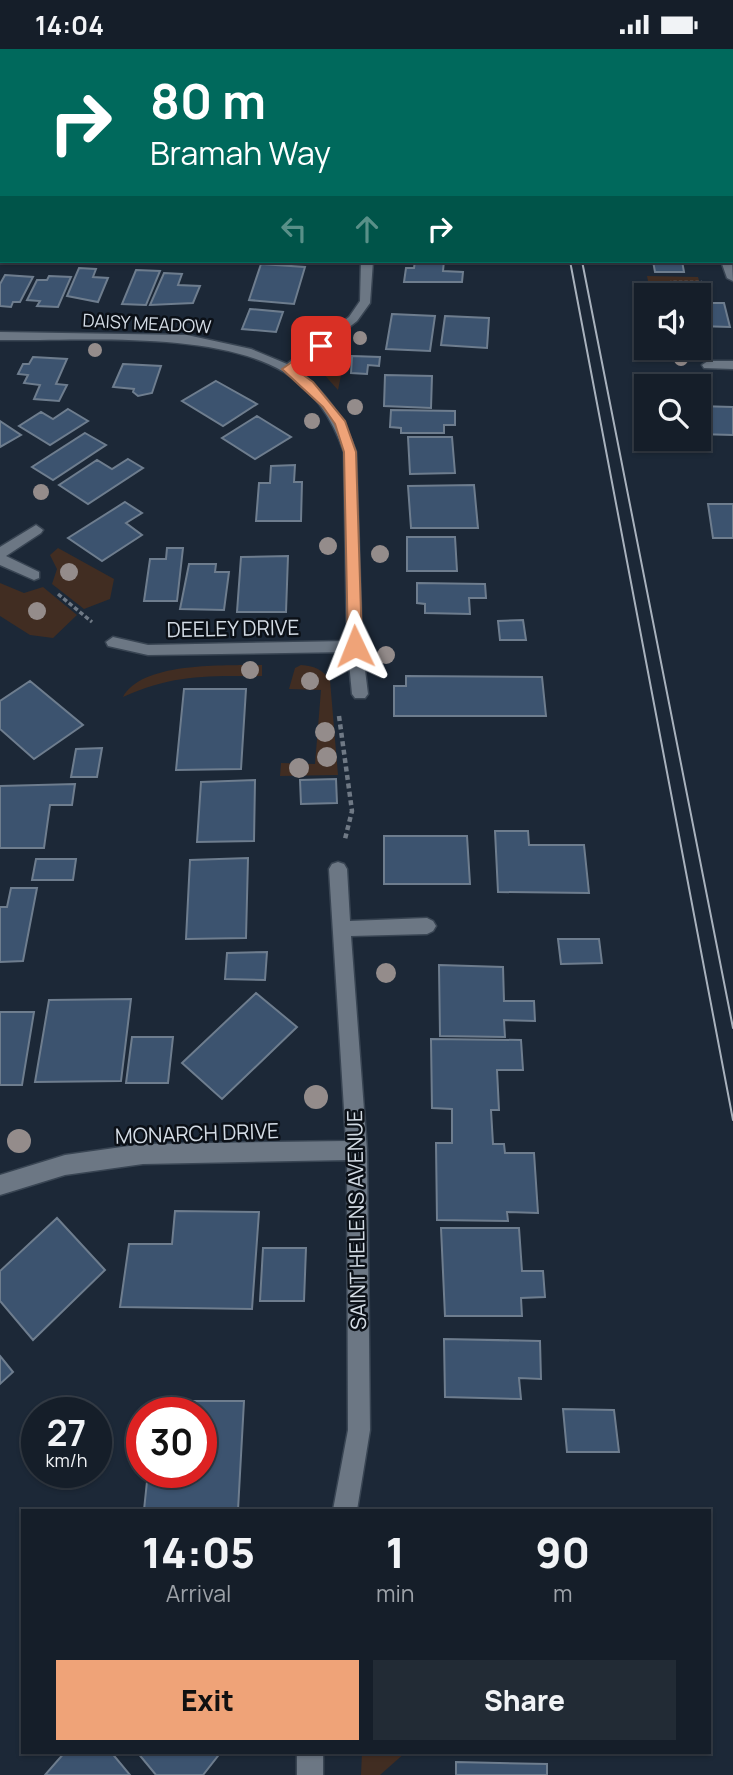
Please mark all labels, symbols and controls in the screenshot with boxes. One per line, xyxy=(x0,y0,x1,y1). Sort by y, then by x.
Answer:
text: 14:04 xyxy=(35,7,104,43)
text: 80 m xyxy=(150,67,266,134)
icon: right xyxy=(35,77,126,168)
text: Bramah Way xyxy=(150,131,331,175)
icon: left xyxy=(275,210,313,248)
icon: ahead xyxy=(348,210,386,248)
icon: right xyxy=(421,210,459,248)
map controls xyxy=(634,283,711,451)
button: sound xyxy=(634,283,711,360)
street label: DAISY MEADOW xyxy=(82,308,212,338)
pin xyxy=(291,316,351,376)
icon: arrive xyxy=(302,327,340,365)
button: search xyxy=(634,374,711,451)
position arrow xyxy=(318,609,392,683)
street label: DEELEY DRIVE xyxy=(166,613,300,643)
street label: SAINT HELENS AVENUE xyxy=(340,1110,372,1330)
street label: MONARCH DRIVE xyxy=(115,1116,279,1150)
speed limit sign: 30 xyxy=(126,1397,217,1488)
text: 27 xyxy=(47,1409,86,1457)
text: km/h xyxy=(46,1448,87,1472)
text: 14:05 xyxy=(142,1523,255,1581)
text: 1 xyxy=(386,1523,405,1581)
text: 90 xyxy=(536,1523,590,1581)
text: Arrival xyxy=(166,1577,231,1609)
text: min xyxy=(376,1577,415,1609)
text: m xyxy=(553,1577,573,1609)
button: Exit xyxy=(56,1660,359,1740)
button: Share xyxy=(373,1660,676,1740)

